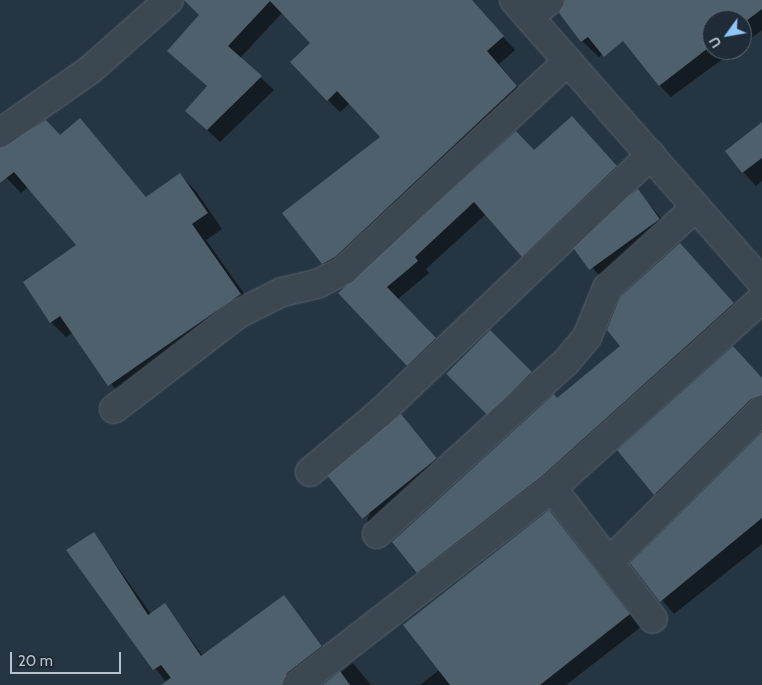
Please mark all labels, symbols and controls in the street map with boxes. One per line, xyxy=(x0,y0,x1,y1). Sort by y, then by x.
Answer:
north arrow xyxy=(702,10,752,60)
text: U xyxy=(705,33,725,51)
scale bar xyxy=(12,642,124,674)
text: 20 m xyxy=(18,652,53,670)

